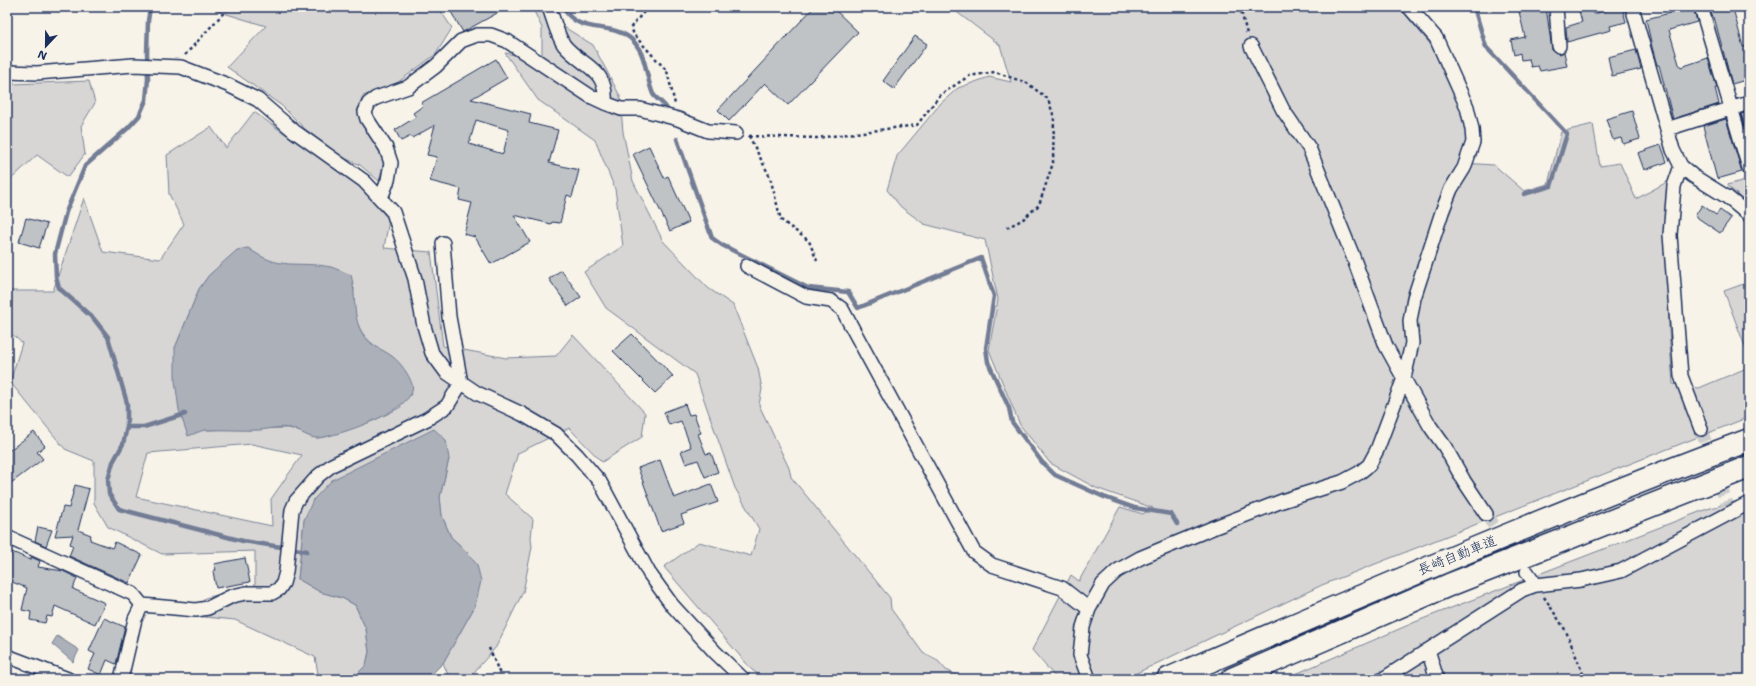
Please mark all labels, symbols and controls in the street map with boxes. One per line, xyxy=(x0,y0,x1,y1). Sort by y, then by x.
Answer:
north arrow xyxy=(26,26,66,66)
text: N xyxy=(35,46,49,63)
street label: 長崎自動車道 xyxy=(1415,531,1499,579)

